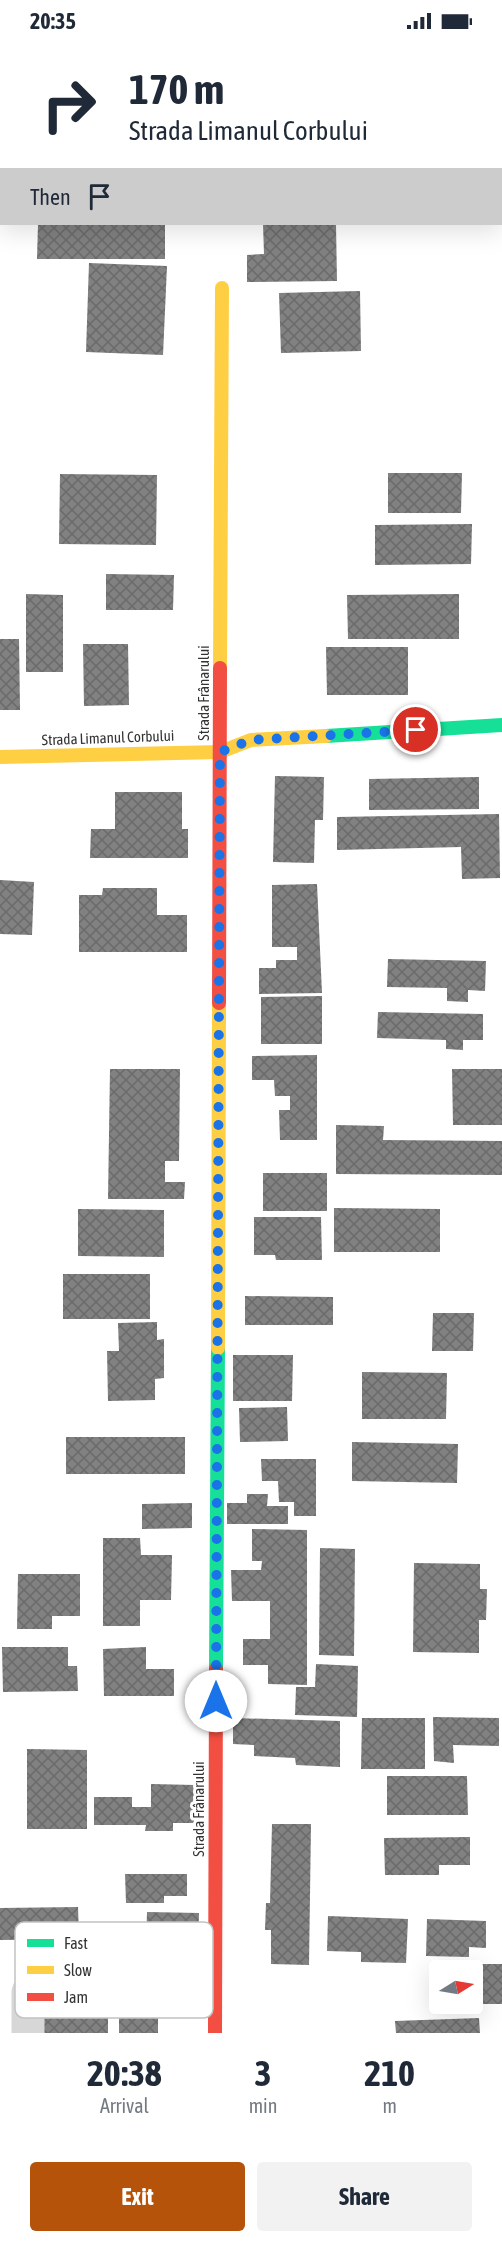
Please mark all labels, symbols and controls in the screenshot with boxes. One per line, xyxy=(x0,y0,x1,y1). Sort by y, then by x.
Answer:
text: 20:35 xyxy=(30,8,76,34)
text: 170 m xyxy=(129,65,224,113)
icon: right xyxy=(30,66,108,144)
text: Strada Limanul Corbului xyxy=(129,115,368,146)
icon: arrive xyxy=(83,180,116,213)
text: Then xyxy=(30,184,71,210)
street label: Strada Frânarului xyxy=(195,645,212,741)
pin xyxy=(390,704,441,755)
icon: arrive xyxy=(399,713,432,746)
street label: Strada Limanul Corbului xyxy=(41,727,175,748)
position arrow xyxy=(184,1669,248,1733)
street label: Strada Frânarului xyxy=(190,1761,207,1857)
legend xyxy=(15,1922,213,2018)
text: Fast xyxy=(64,1934,88,1952)
north arrow xyxy=(429,1960,483,2014)
map controls xyxy=(429,1960,483,2014)
text: Slow xyxy=(64,1961,92,1979)
text: Jam xyxy=(64,1988,88,2006)
text: 20:38 xyxy=(87,2052,162,2094)
text: 3 xyxy=(255,2052,271,2094)
text: 210 xyxy=(364,2052,415,2094)
text: Arrival xyxy=(100,2094,149,2117)
text: min xyxy=(249,2094,277,2117)
text: m xyxy=(382,2094,397,2117)
button: Exit xyxy=(30,2162,245,2231)
button: Share xyxy=(257,2162,472,2231)

